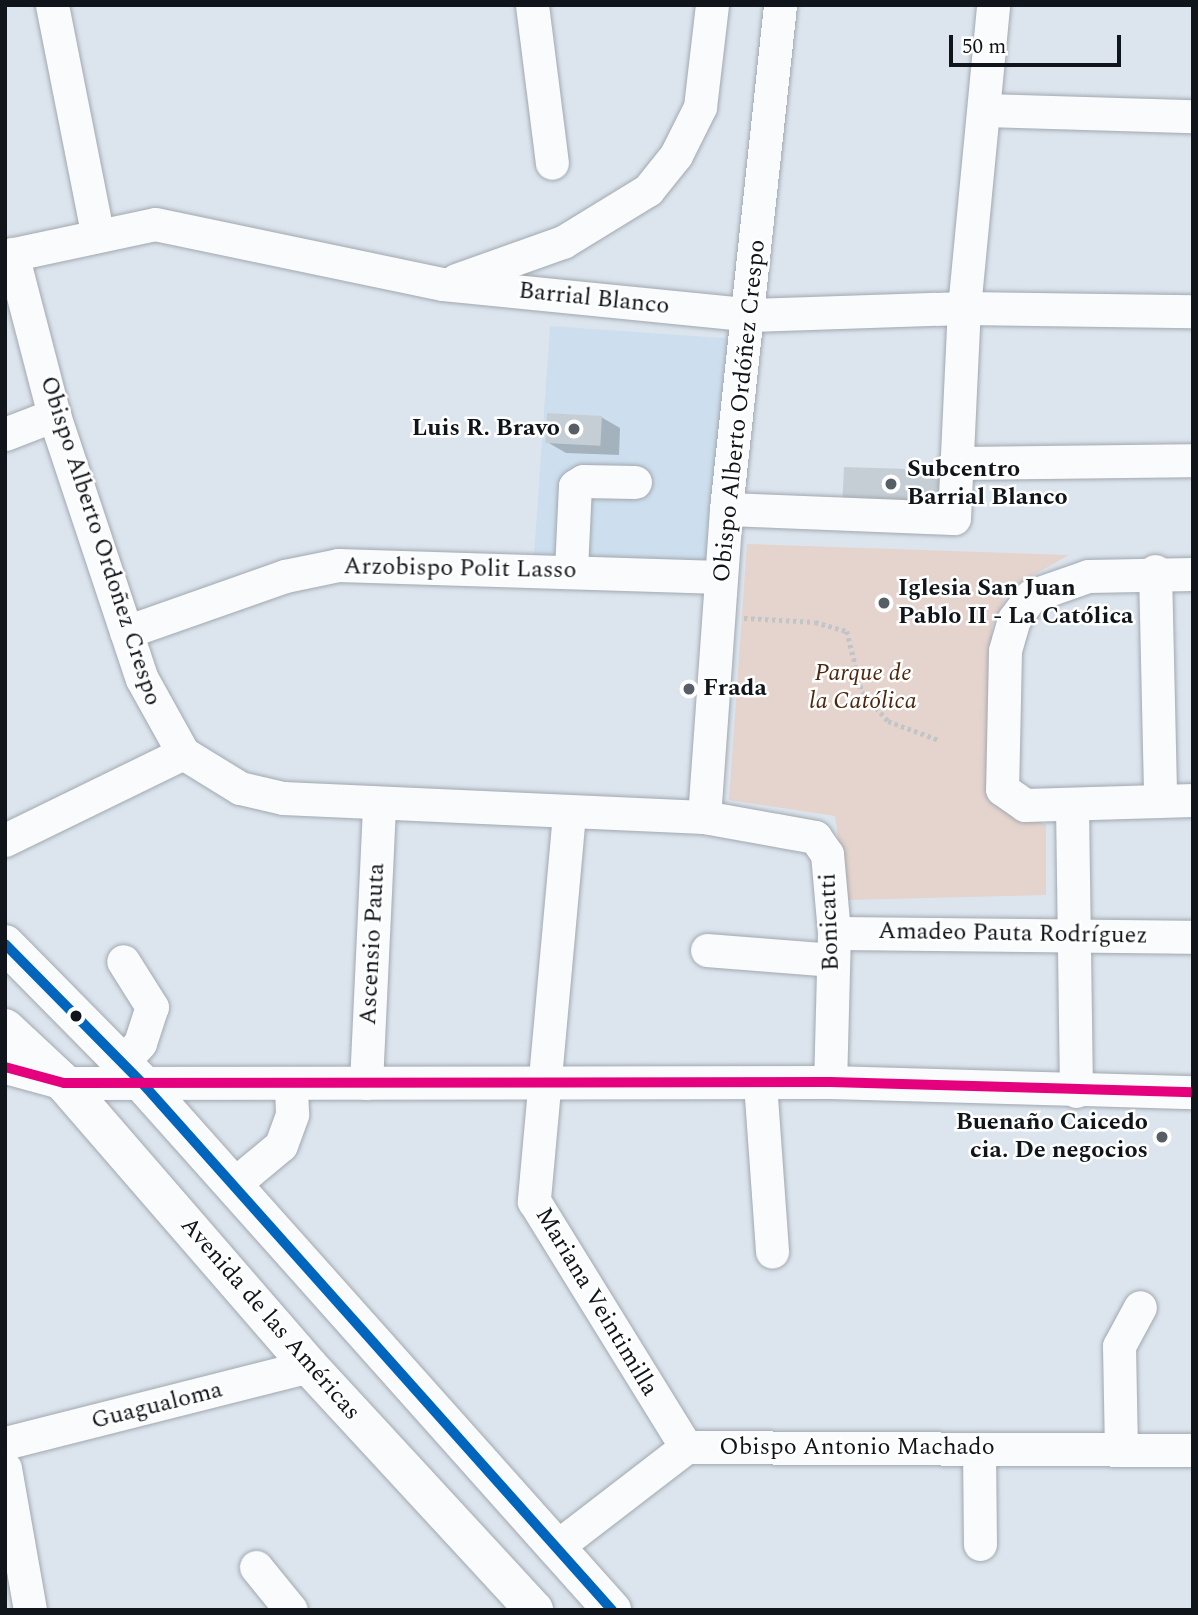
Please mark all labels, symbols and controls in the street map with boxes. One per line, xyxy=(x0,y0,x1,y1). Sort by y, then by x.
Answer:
scale bar xyxy=(953,21,1124,65)
text: 50 m xyxy=(962,31,1006,63)
street label: Obispo Alberto Ordóñez Crespo xyxy=(708,238,772,584)
street label: Barrial Blanco xyxy=(517,277,671,321)
street label: Obispo Alberto Ordoñez Crespo xyxy=(33,373,167,709)
place label: Luis R. Bravo xyxy=(412,415,560,443)
marker: Luis R. Bravo xyxy=(566,421,582,437)
place label: Subcentro Barrial Blanco xyxy=(907,456,1068,512)
marker: Subcentro Barrial Blanco xyxy=(881,474,901,494)
street label: Arzobispo Polit Lasso xyxy=(343,553,577,585)
place label: Iglesia San Juan Pablo II - La Católica xyxy=(898,575,1133,631)
marker: Iglesia San Juan Pablo II - La Católica xyxy=(876,595,892,611)
park label: Parque de la Católica xyxy=(809,660,917,716)
place label: Frada xyxy=(703,675,767,703)
marker: Frada xyxy=(681,681,697,697)
street label: Ascensio Pauta xyxy=(354,862,392,1026)
street label: Bonicatti xyxy=(814,872,846,972)
street label: Amadeo Pauta Rodríguez xyxy=(878,917,1148,951)
unlabelled marker xyxy=(69,1009,83,1023)
place label: Buenaño Caicedo cia. De negocios xyxy=(956,1109,1148,1165)
marker: Buenaño Caicedo cia. De negocios xyxy=(1154,1129,1170,1145)
street label: Mariana Veintimilla xyxy=(528,1203,664,1401)
street label: Avenida de las Américas xyxy=(174,1212,366,1426)
street label: Guagualoma xyxy=(89,1376,225,1436)
street label: Obispo Antonio Machado xyxy=(719,1434,995,1462)

